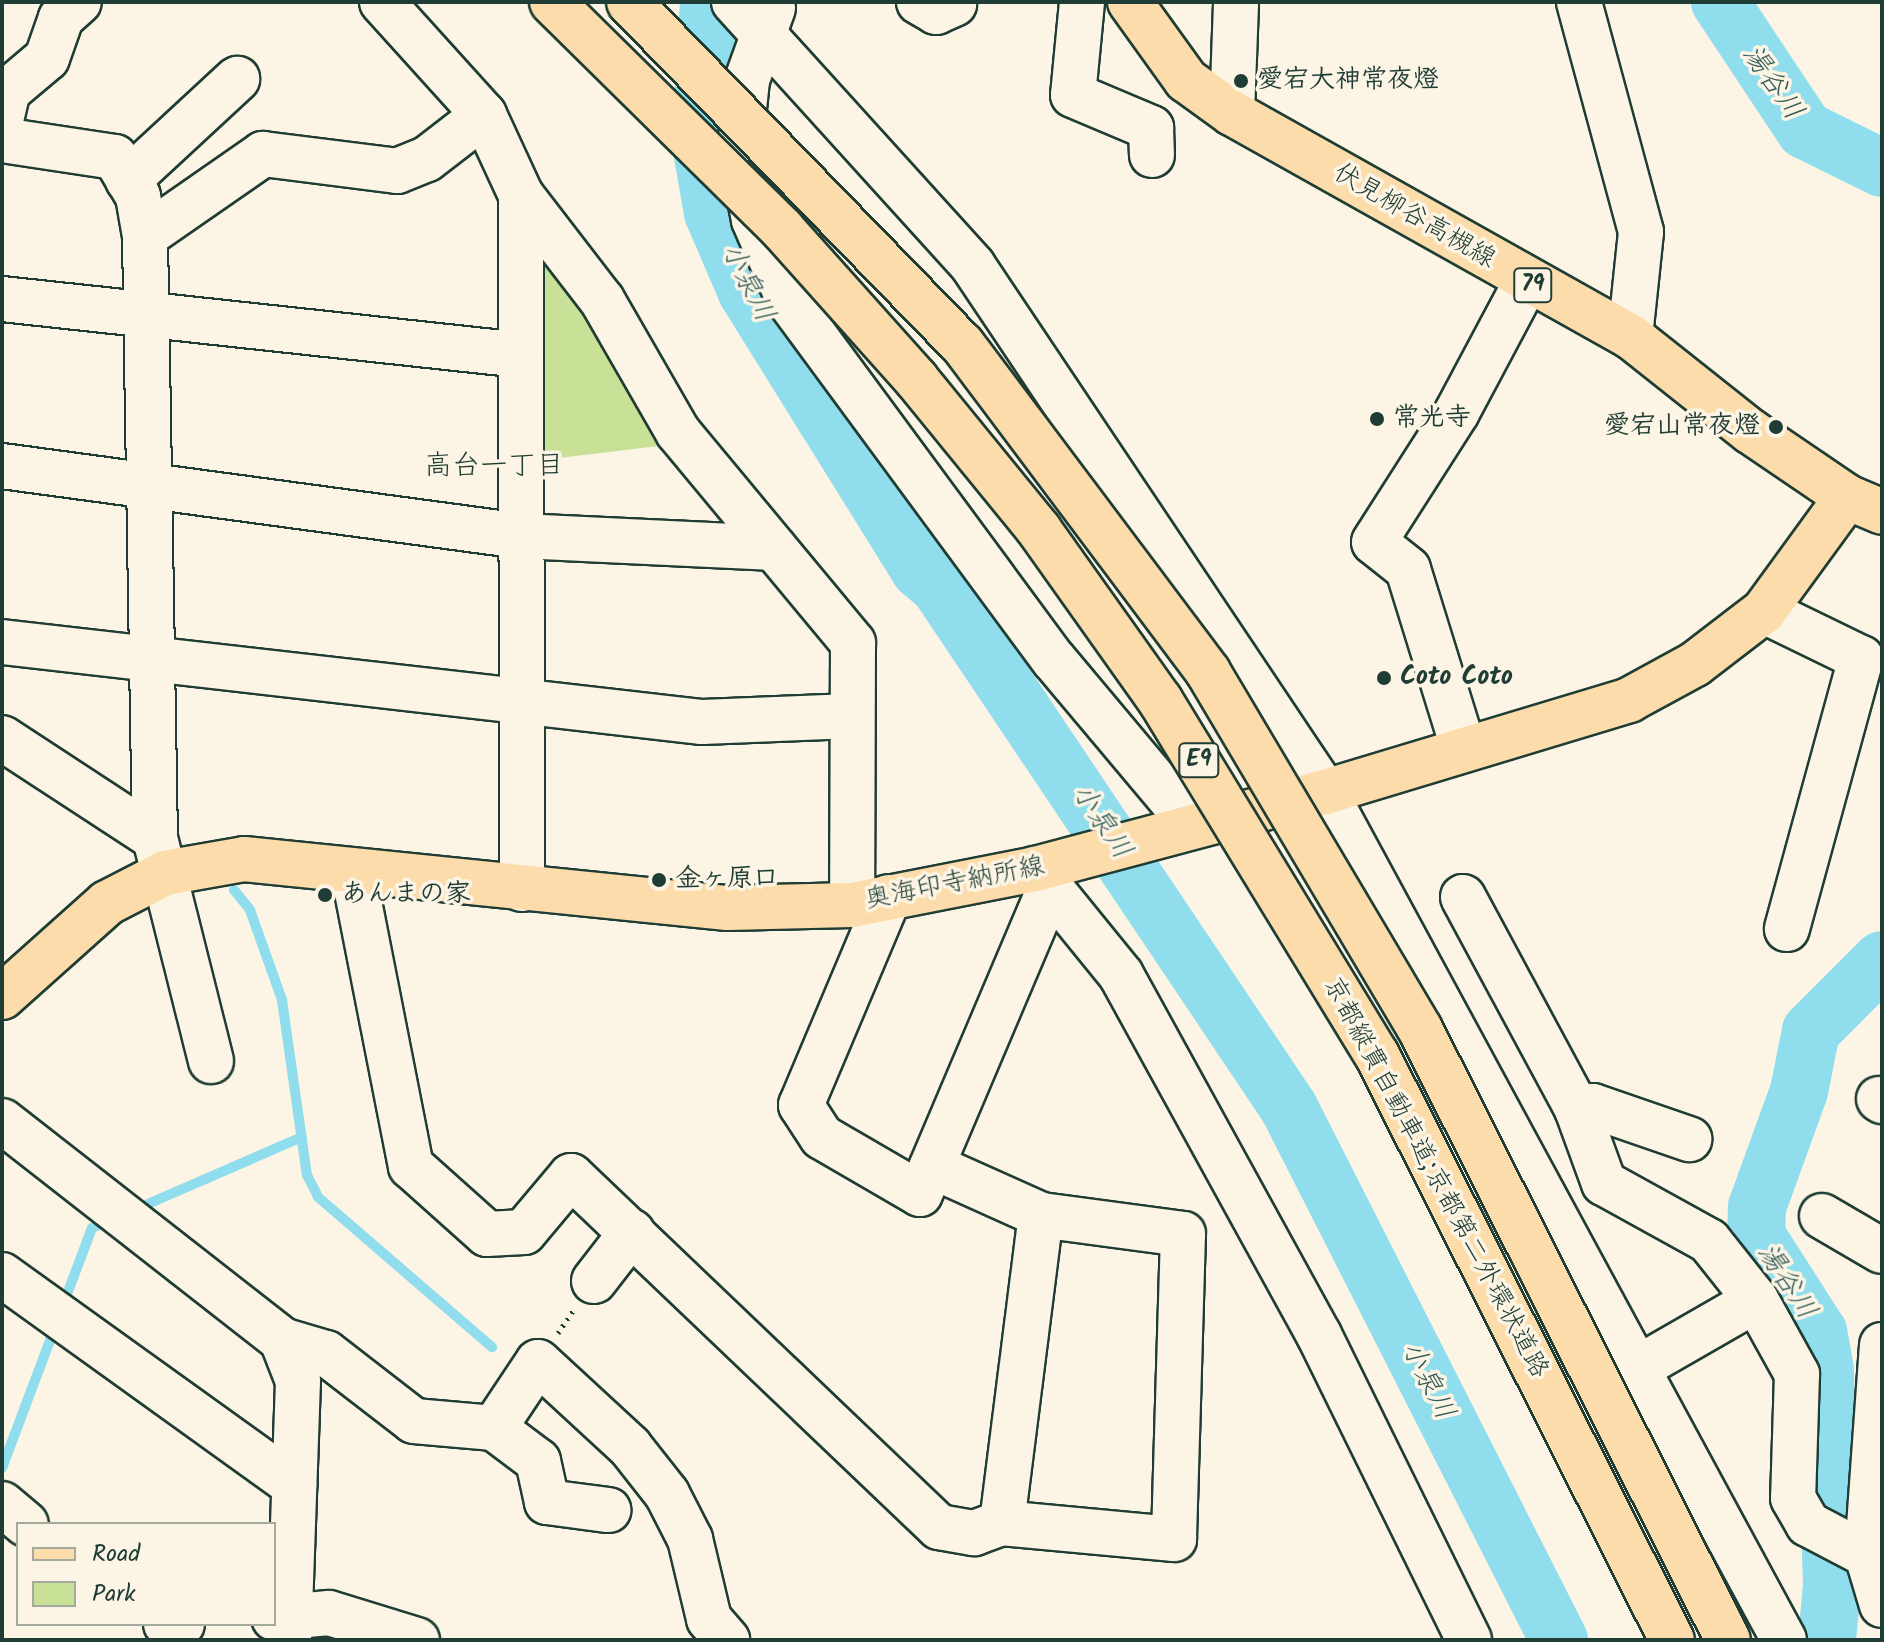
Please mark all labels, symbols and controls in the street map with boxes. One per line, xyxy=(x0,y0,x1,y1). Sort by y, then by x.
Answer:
water label: 湯谷川 xyxy=(1734,39,1810,127)
place label: 愛宕大神常夜燈 xyxy=(1257,65,1439,97)
marker: 愛宕大神常夜燈 xyxy=(1232,72,1250,90)
street label: 伏見柳谷高槻線 xyxy=(1327,158,1501,276)
water label: 小泉川 xyxy=(713,238,781,328)
road number: 79 xyxy=(1513,265,1553,305)
place label: 常光寺 xyxy=(1393,403,1471,435)
marker: 常光寺 xyxy=(1368,410,1386,428)
place label: 愛宕山常夜燈 xyxy=(1604,411,1760,443)
marker: 愛宕山常夜燈 xyxy=(1767,418,1785,436)
district label: 高台一丁目 xyxy=(424,450,564,484)
place label: Coto Coto xyxy=(1400,662,1513,694)
marker: Coto Coto xyxy=(1375,669,1393,687)
road number: E9 xyxy=(1177,740,1221,780)
water label: 小泉川 xyxy=(1064,778,1138,866)
street label: 奥海印寺納所線 xyxy=(863,851,1047,917)
place label: 金ヶ原口 xyxy=(675,864,779,896)
marker: 金ヶ原口 xyxy=(650,871,668,889)
place label: あんまの家 xyxy=(341,879,471,911)
marker: あんまの家 xyxy=(316,886,334,904)
street label: 京都縦貫自動車道;京都第二外環状道路 xyxy=(1316,972,1554,1384)
water label: 湯谷川 xyxy=(1749,1238,1823,1326)
water label: 小泉川 xyxy=(1393,1336,1461,1426)
legend xyxy=(16,1522,276,1626)
text: Road xyxy=(92,1535,140,1574)
text: Park xyxy=(92,1575,136,1614)

